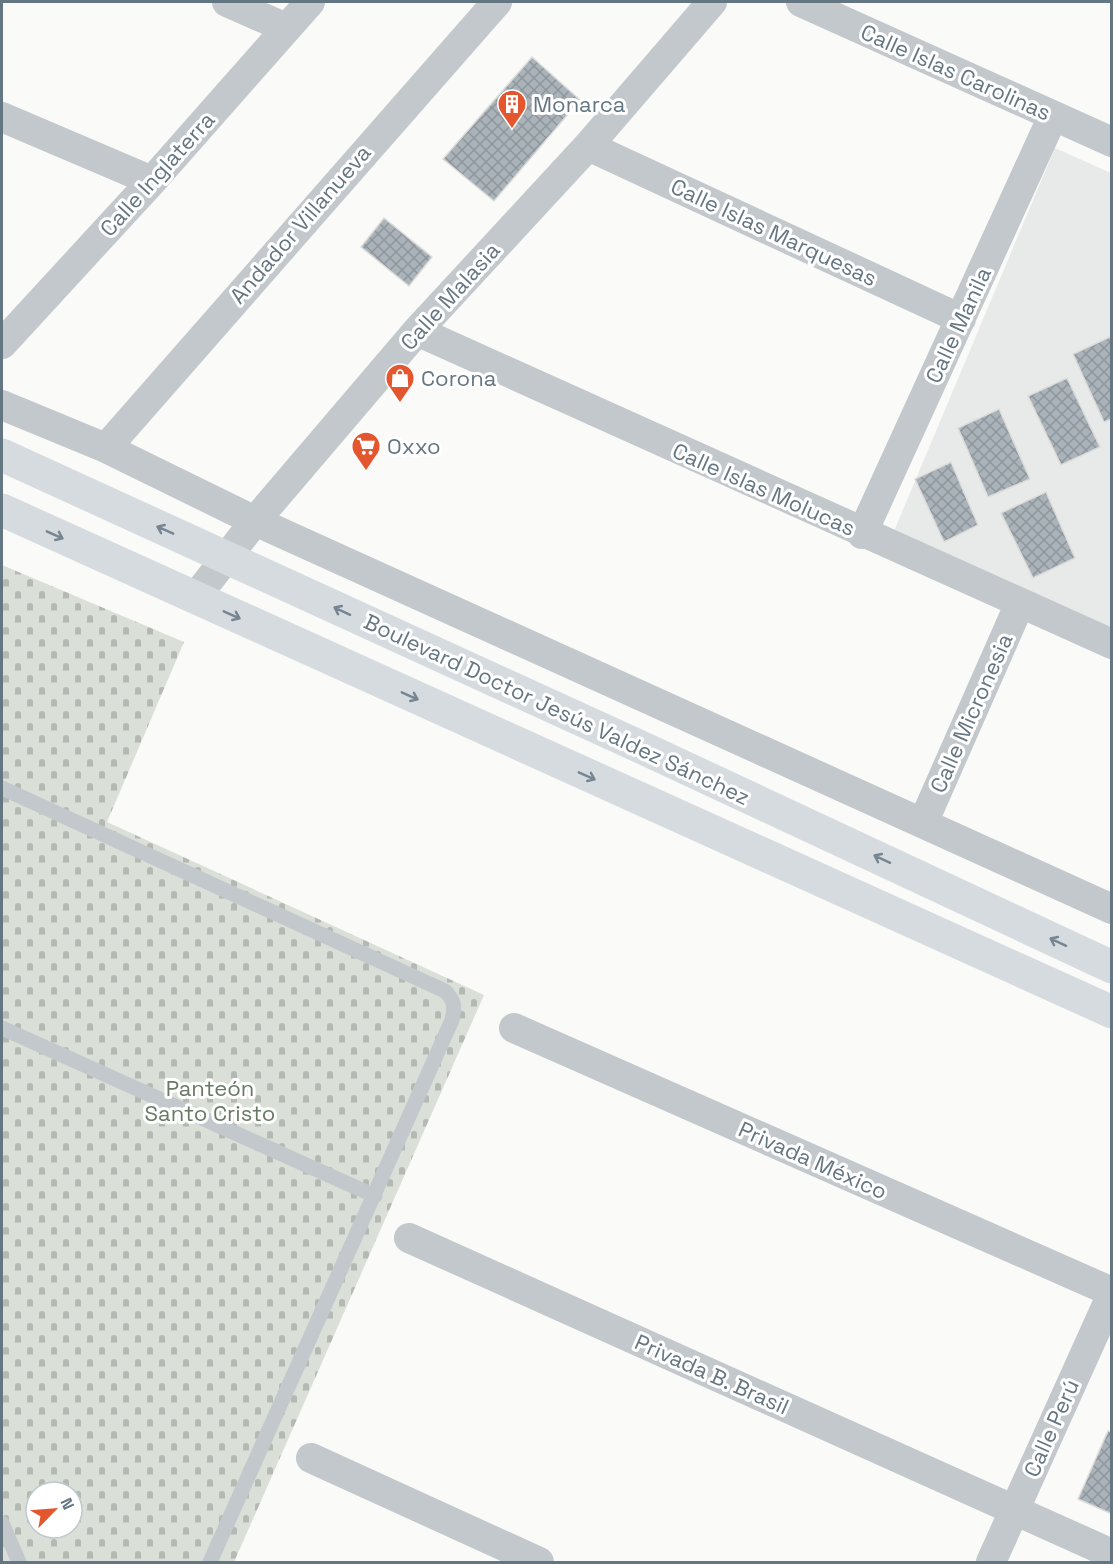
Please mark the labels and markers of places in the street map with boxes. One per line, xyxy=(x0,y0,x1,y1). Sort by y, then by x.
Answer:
building icon: Monarca xyxy=(496,88,528,130)
place label: Monarca xyxy=(533,90,626,118)
shop icon: Corona xyxy=(384,362,416,404)
place label: Corona xyxy=(421,364,497,392)
supermarket icon: Oxxo xyxy=(350,430,382,472)
place label: Oxxo xyxy=(387,432,441,460)

